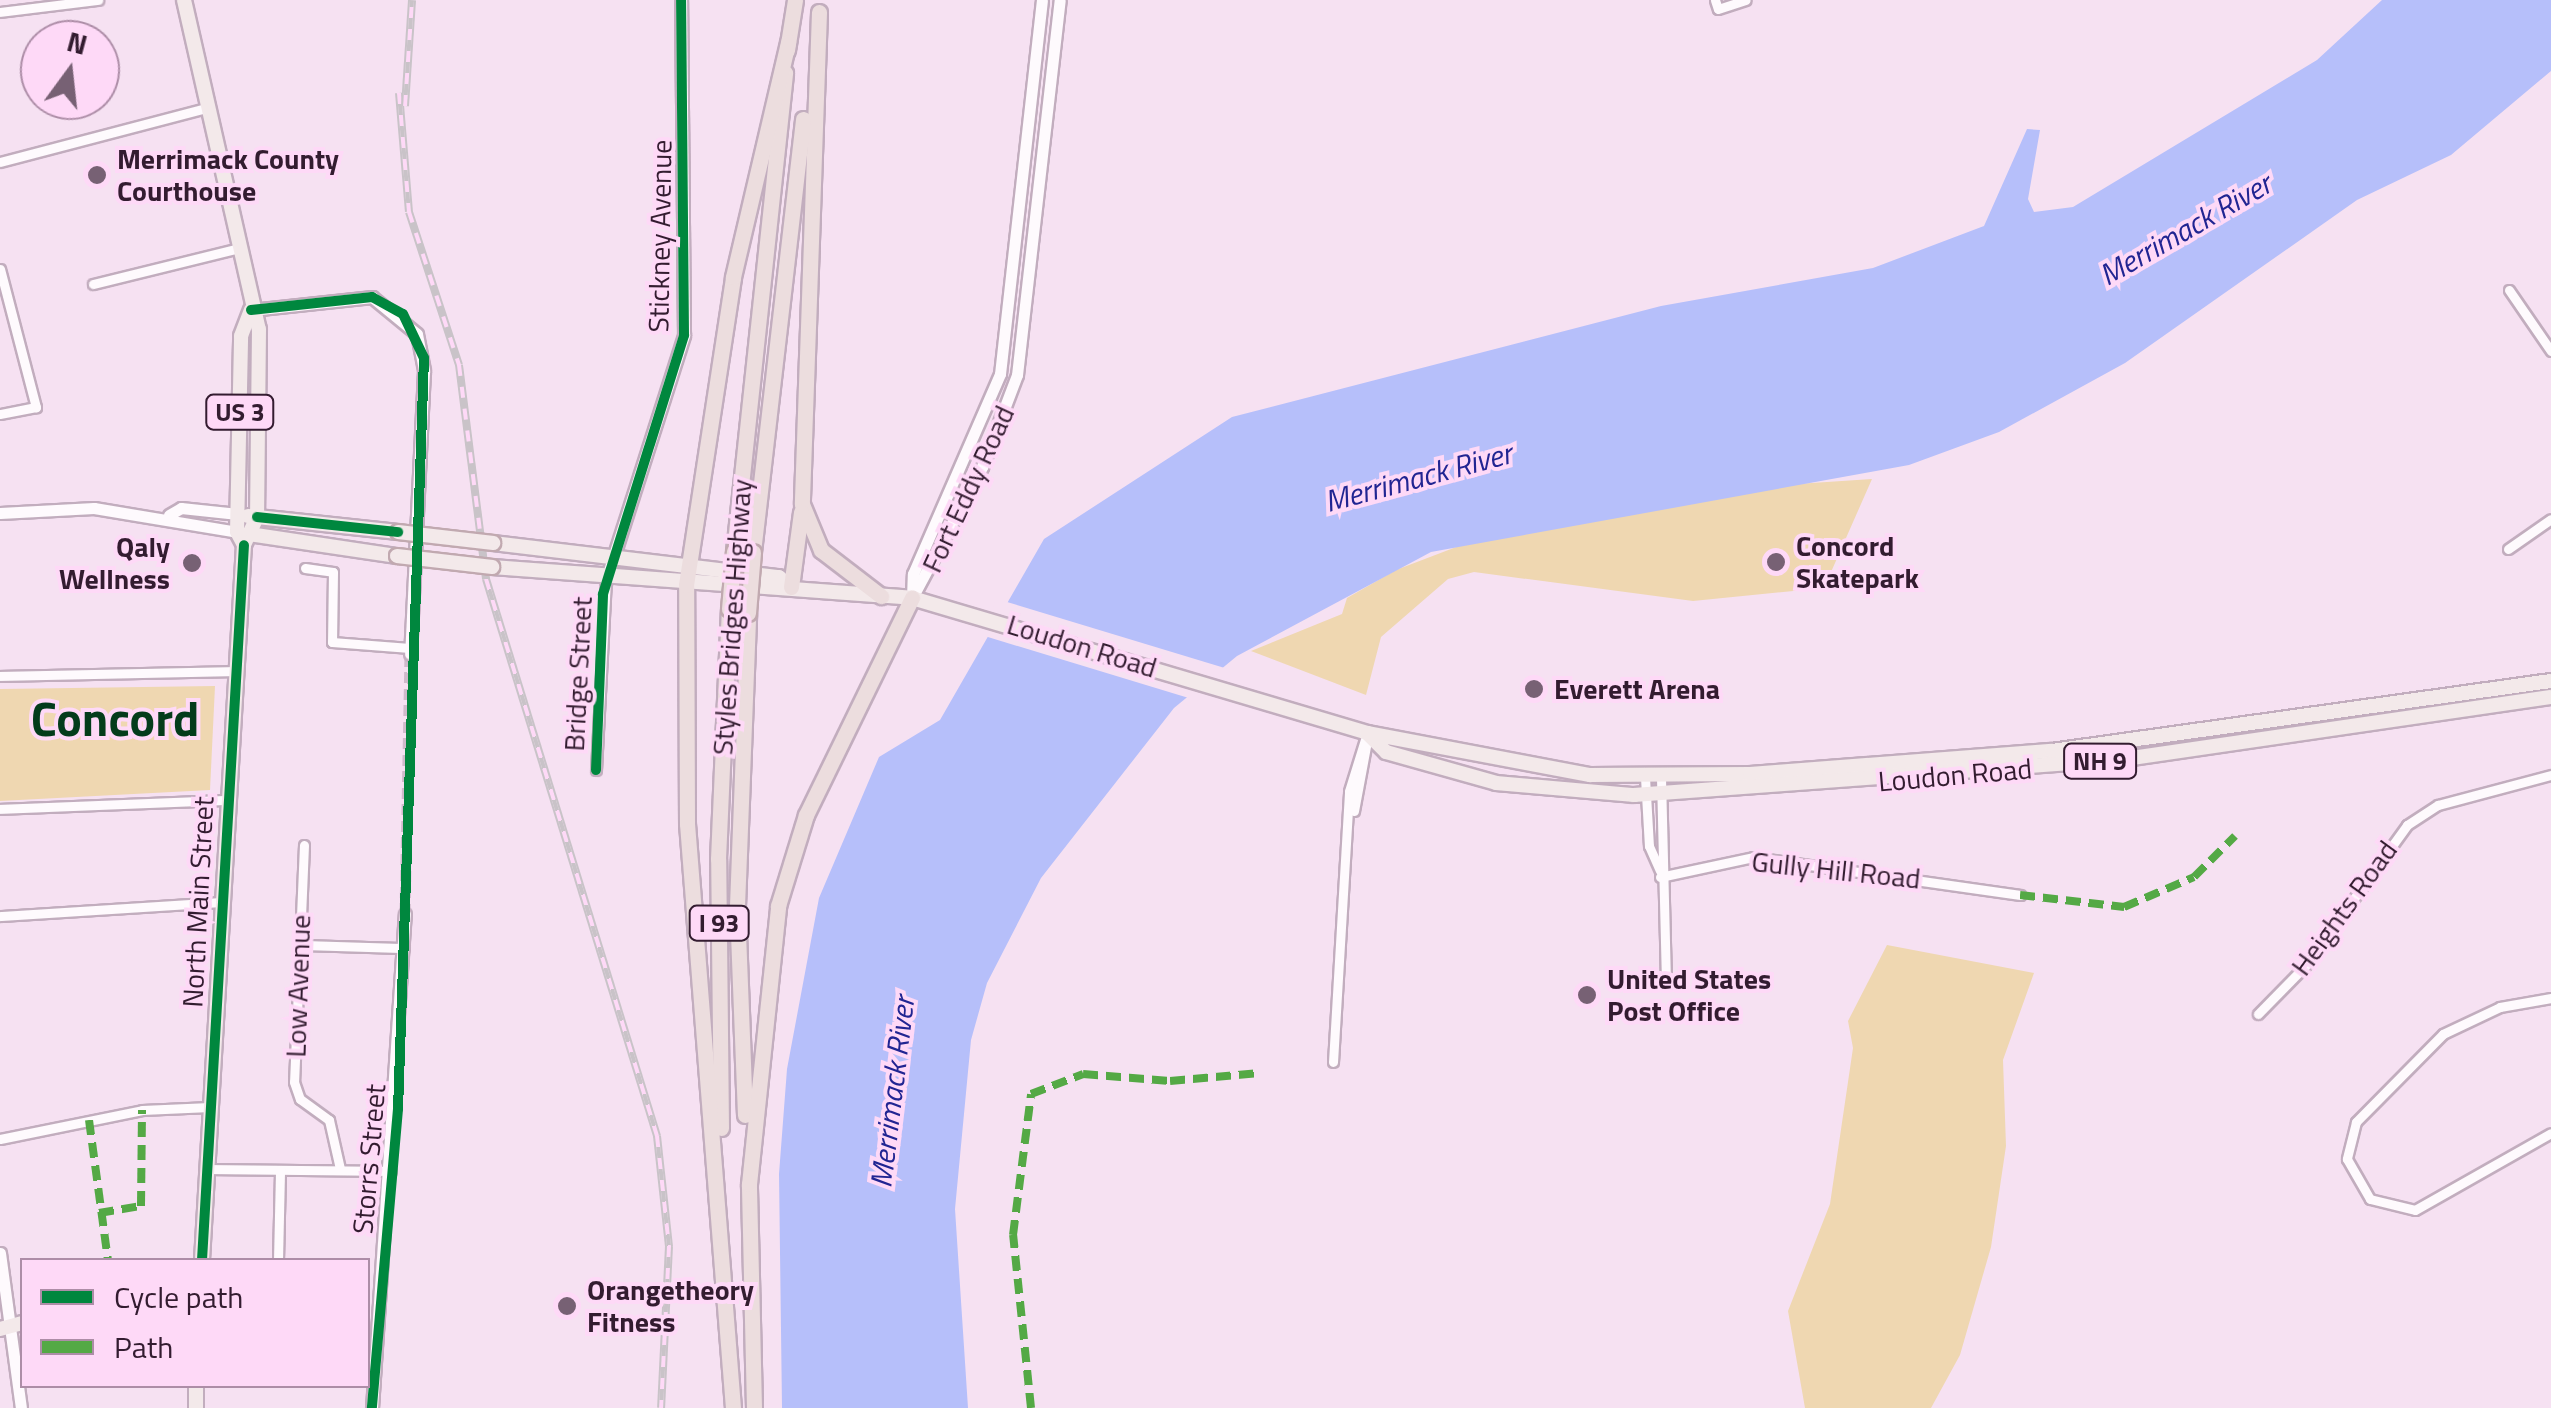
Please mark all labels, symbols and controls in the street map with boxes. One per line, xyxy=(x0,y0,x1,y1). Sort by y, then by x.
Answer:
text: N xyxy=(62,19,92,66)
north arrow xyxy=(20,20,120,120)
street label: Stickney Avenue xyxy=(642,139,678,333)
place label: Merrimack County Courthouse xyxy=(117,142,339,208)
marker: Merrimack County Courthouse xyxy=(86,164,108,186)
water label: Merrimack River xyxy=(2093,165,2277,293)
road number: US 3 xyxy=(205,392,275,432)
street label: Fort Eddy Road xyxy=(915,400,1021,578)
water label: Merrimack River xyxy=(1320,435,1516,519)
street label: Styles Bridges Highway xyxy=(706,478,758,756)
place label: Concord Skatepark xyxy=(1796,529,1919,595)
place label: Qaly Wellness xyxy=(59,530,170,596)
marker: Qaly Wellness xyxy=(179,550,205,576)
marker: Concord Skatepark xyxy=(1765,551,1787,573)
street label: Bridge Street xyxy=(557,596,599,752)
street label: Loudon Road xyxy=(1003,607,1161,685)
place label: Everett Arena xyxy=(1554,672,1720,706)
marker: Everett Arena xyxy=(1523,678,1545,700)
district label: Concord xyxy=(31,690,199,748)
road number: NH 9 xyxy=(2062,741,2138,781)
street label: Loudon Road xyxy=(1877,752,2033,798)
street label: North Main Street xyxy=(176,796,220,1008)
street label: Heights Road xyxy=(2284,834,2404,982)
street label: Gully Hill Road xyxy=(1750,844,1922,896)
road number: I 93 xyxy=(686,903,752,943)
street label: Low Avenue xyxy=(279,914,317,1058)
place label: United States Post Office xyxy=(1607,962,1771,1028)
marker: United States Post Office xyxy=(1576,984,1598,1006)
water label: Merrimack River xyxy=(862,994,922,1190)
street label: Storrs Street xyxy=(346,1083,392,1235)
legend xyxy=(20,1258,370,1388)
place label: Orangetheory Fitness xyxy=(587,1273,754,1339)
text: Cycle path xyxy=(114,1274,243,1320)
marker: Orangetheory Fitness xyxy=(556,1295,578,1317)
text: Path xyxy=(114,1324,173,1370)

